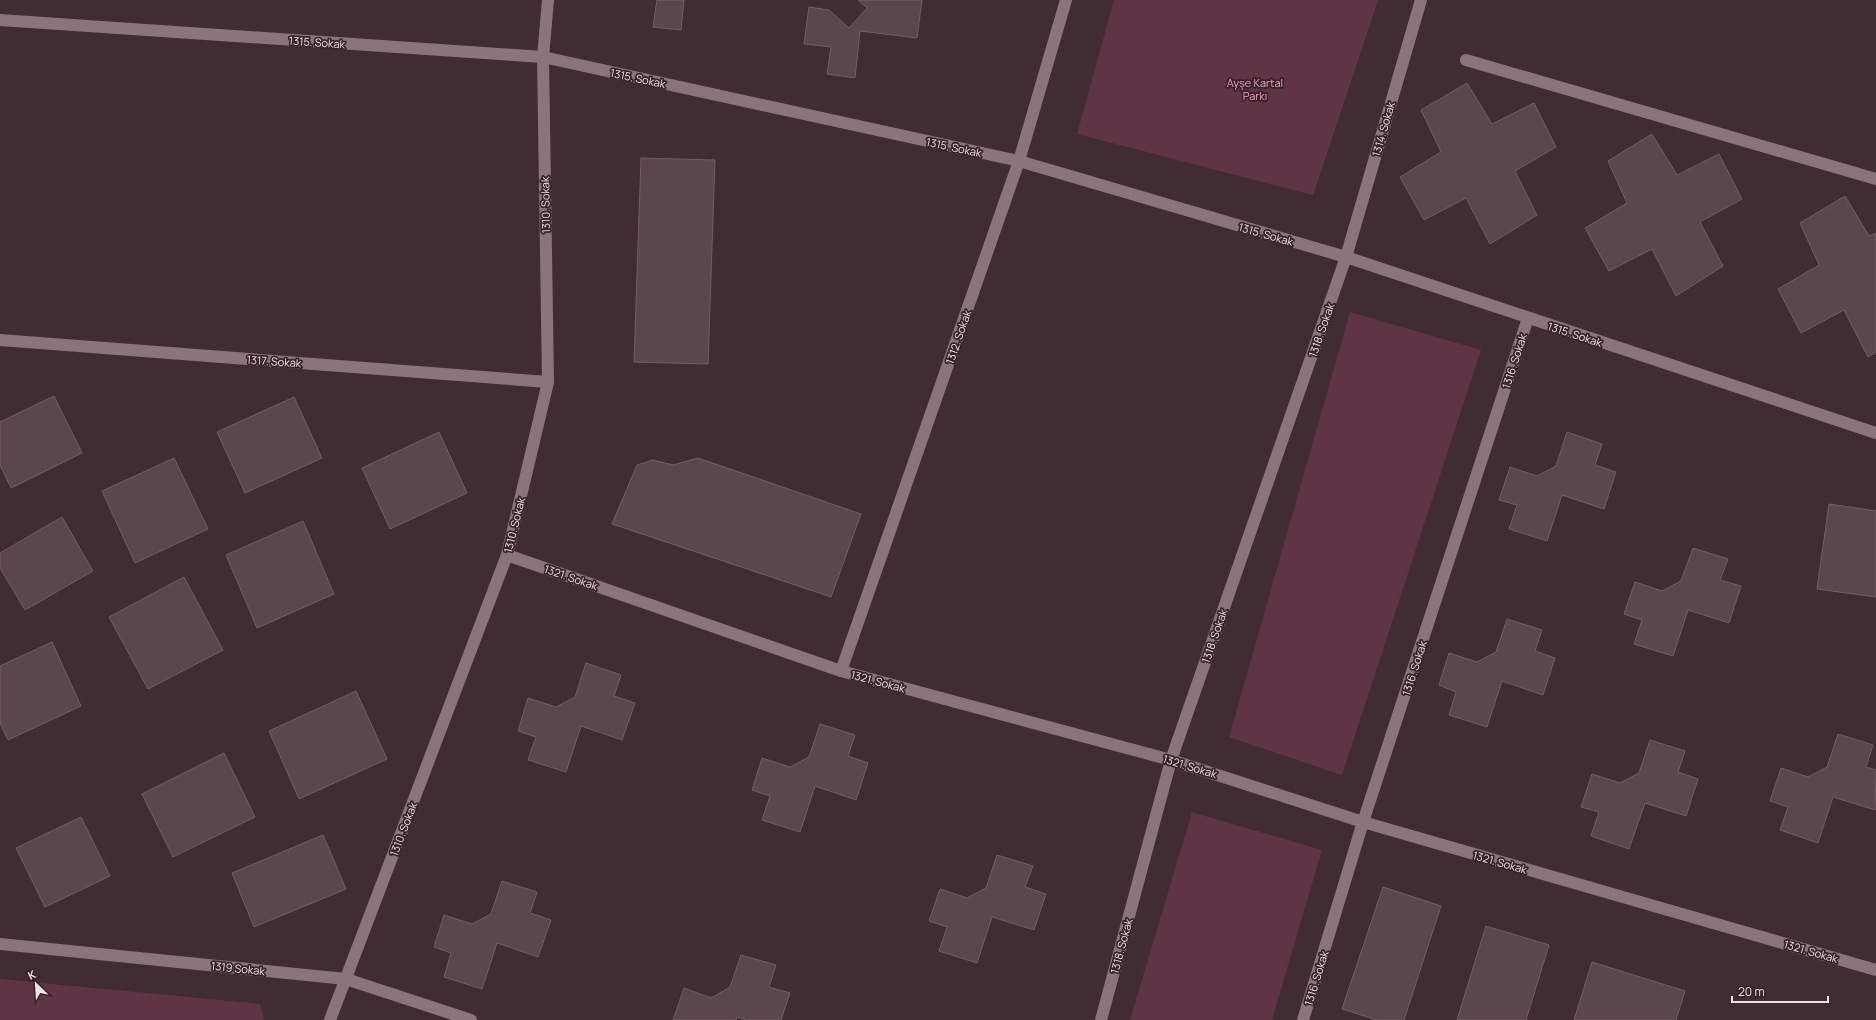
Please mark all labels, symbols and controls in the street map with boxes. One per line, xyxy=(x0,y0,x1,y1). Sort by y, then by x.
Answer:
street label: 1315. Sokak xyxy=(288,33,346,51)
street label: 1315. Sokak xyxy=(609,65,668,91)
park label: Ayşe Kartal Parkı xyxy=(1227,75,1283,103)
street label: 1314. Sokak xyxy=(1368,99,1398,158)
street label: 1315. Sokak xyxy=(925,134,984,160)
street label: 1310. Sokak xyxy=(537,176,553,233)
street label: 1315. Sokak xyxy=(1237,219,1296,249)
street label: 1318. Sokak xyxy=(1305,300,1337,359)
street label: 1312. Sokak xyxy=(942,307,974,366)
street label: 1315. Sokak xyxy=(1546,318,1605,350)
street label: 1316. Sokak xyxy=(1498,331,1530,390)
street label: 1317. Sokak xyxy=(246,352,302,370)
street label: 1310. Sokak xyxy=(500,495,528,554)
street label: 1321. Sokak xyxy=(542,561,600,593)
street label: 1318. Sokak xyxy=(1198,606,1230,665)
street label: 1316. Sokak xyxy=(1398,638,1430,697)
street label: 1321. Sokak xyxy=(849,667,907,696)
street label: 1321. Sokak xyxy=(1161,751,1219,781)
street label: 1310. Sokak xyxy=(386,799,420,858)
street label: 1321. Sokak xyxy=(1471,847,1529,877)
street label: 1318. Sokak xyxy=(1106,916,1136,975)
street label: 1321. Sokak xyxy=(1782,936,1840,966)
street label: 1316. Sokak xyxy=(1301,948,1332,1007)
street label: 1319 Sokak xyxy=(210,958,266,978)
north arrow xyxy=(16,964,56,1004)
text: K xyxy=(25,966,39,983)
scale bar xyxy=(1732,978,1828,1004)
text: 20 m xyxy=(1738,983,1765,1000)

